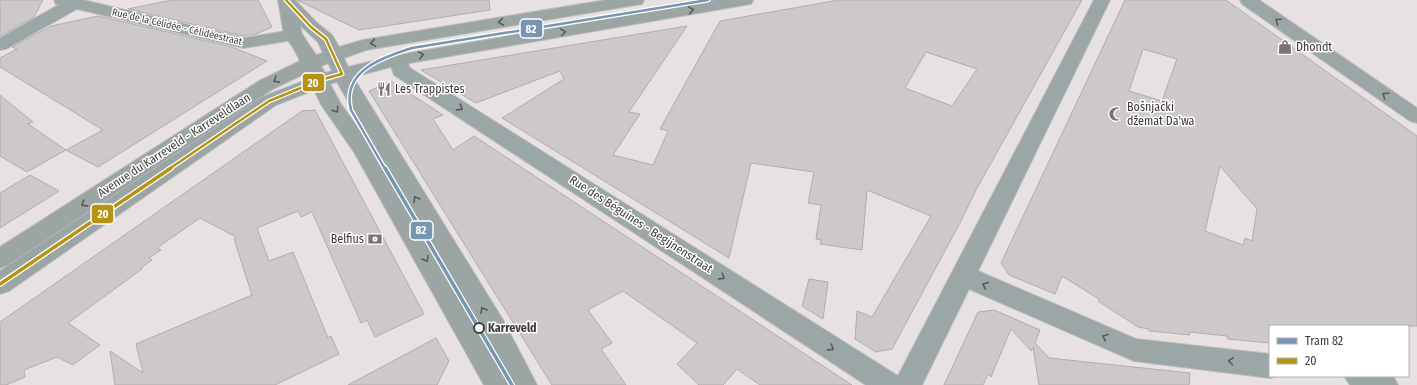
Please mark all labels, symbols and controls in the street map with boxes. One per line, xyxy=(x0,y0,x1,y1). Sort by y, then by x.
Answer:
street label: Rue de la Célidée - Célidéestraat xyxy=(111,6,244,48)
one-way arrow xyxy=(688,6,695,14)
one-way arrow xyxy=(498,17,504,26)
line badge: 82 xyxy=(520,19,543,38)
one-way arrow xyxy=(1276,19,1283,26)
text: 82 xyxy=(526,23,536,36)
one-way arrow xyxy=(560,28,566,37)
one-way arrow xyxy=(370,38,376,47)
shop icon: Dhondt xyxy=(1277,39,1293,55)
place label: Dhondt xyxy=(1296,40,1332,54)
one-way arrow xyxy=(418,51,424,60)
line badge: 20 xyxy=(302,73,325,92)
one-way arrow xyxy=(273,75,280,82)
text: 20 xyxy=(306,77,319,90)
restaurant icon: Les Trappistes xyxy=(376,81,392,97)
place label: Les Trappistes xyxy=(395,82,465,96)
street label: Avenue du Karreveld - Karreveldlaan xyxy=(95,90,253,200)
one-way arrow xyxy=(1382,92,1389,100)
place label: Bošnjački džemat Da'wa xyxy=(1127,100,1195,128)
one-way arrow xyxy=(456,103,463,111)
one-way arrow xyxy=(331,106,339,113)
mosque icon: Bošnjački džemat Da'wa xyxy=(1108,106,1124,122)
street label: Rue des Béguines - Begijnenstraat xyxy=(567,172,715,276)
one-way arrow xyxy=(414,196,421,203)
one-way arrow xyxy=(82,199,89,206)
line badge: 20 xyxy=(91,204,114,224)
text: 20 xyxy=(96,208,109,221)
line badge: 82 xyxy=(410,221,433,240)
text: 82 xyxy=(416,224,426,237)
bank icon: Belfius xyxy=(367,231,383,247)
place label: Belfius xyxy=(331,232,364,246)
one-way arrow xyxy=(421,255,428,262)
one-way arrow xyxy=(718,272,725,280)
one-way arrow xyxy=(982,282,990,290)
one-way arrow xyxy=(481,307,488,314)
place label: Karreveld xyxy=(488,321,537,335)
marker: Karreveld xyxy=(473,322,485,334)
legend xyxy=(1269,325,1409,377)
one-way arrow xyxy=(1101,334,1109,342)
text: Tram 82 xyxy=(1305,334,1343,348)
one-way arrow xyxy=(827,343,834,351)
text: 20 xyxy=(1305,354,1317,368)
one-way arrow xyxy=(1228,357,1234,366)

